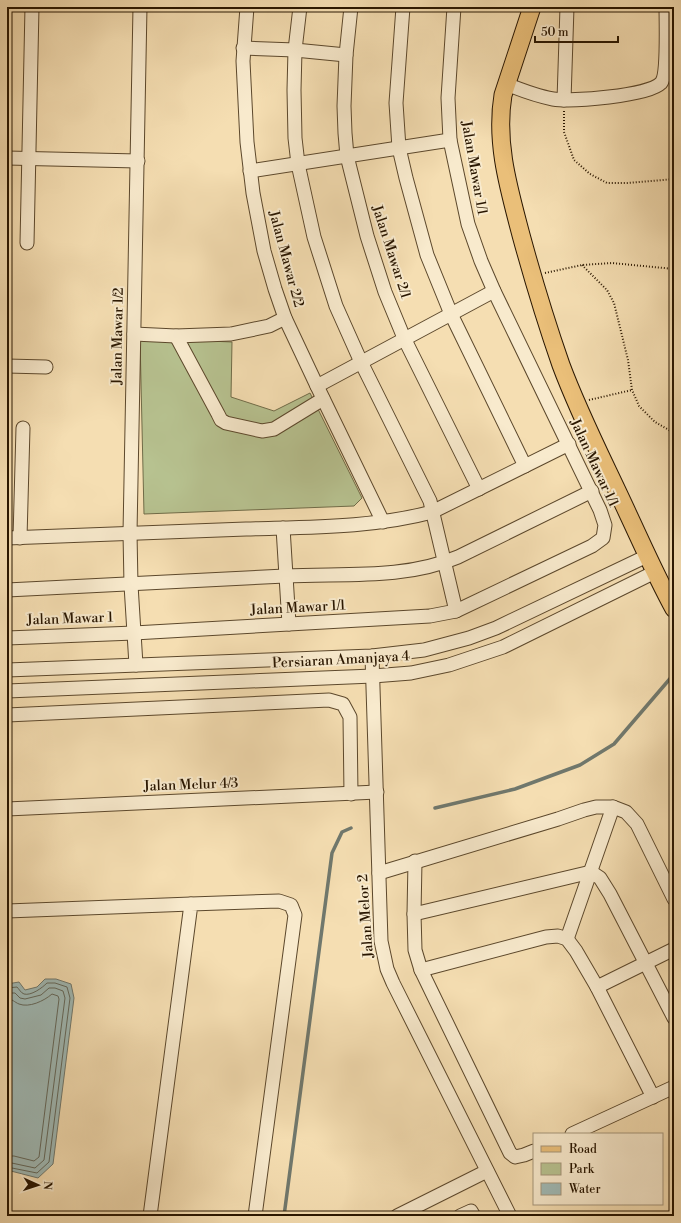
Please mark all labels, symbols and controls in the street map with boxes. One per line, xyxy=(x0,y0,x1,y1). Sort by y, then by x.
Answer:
scale bar xyxy=(535,18,618,44)
text: 50 m xyxy=(541,25,569,40)
street label: Jalan Mawar 1/1 xyxy=(457,119,491,217)
street label: Jalan Mawar 2/1 xyxy=(367,202,415,301)
street label: Jalan Mawar 2/2 xyxy=(264,208,308,309)
street label: Jalan Mawar 1/2 xyxy=(108,287,128,386)
street label: Jalan Mawar 1/1 xyxy=(565,415,622,510)
street label: Jalan Mawar 1/1 xyxy=(249,597,346,620)
street label: Jalan Mawar 1 xyxy=(25,608,114,630)
street label: Persiaran Amanjaya 4 xyxy=(272,647,410,673)
street label: Jalan Melur 4/3 xyxy=(142,774,239,796)
street label: Jalan Melor 2 xyxy=(354,874,378,959)
legend xyxy=(533,1133,663,1205)
text: Road xyxy=(569,1142,597,1157)
text: Park xyxy=(569,1162,595,1177)
north arrow xyxy=(18,1165,58,1205)
text: N xyxy=(40,1181,54,1190)
text: Water xyxy=(568,1182,601,1197)

